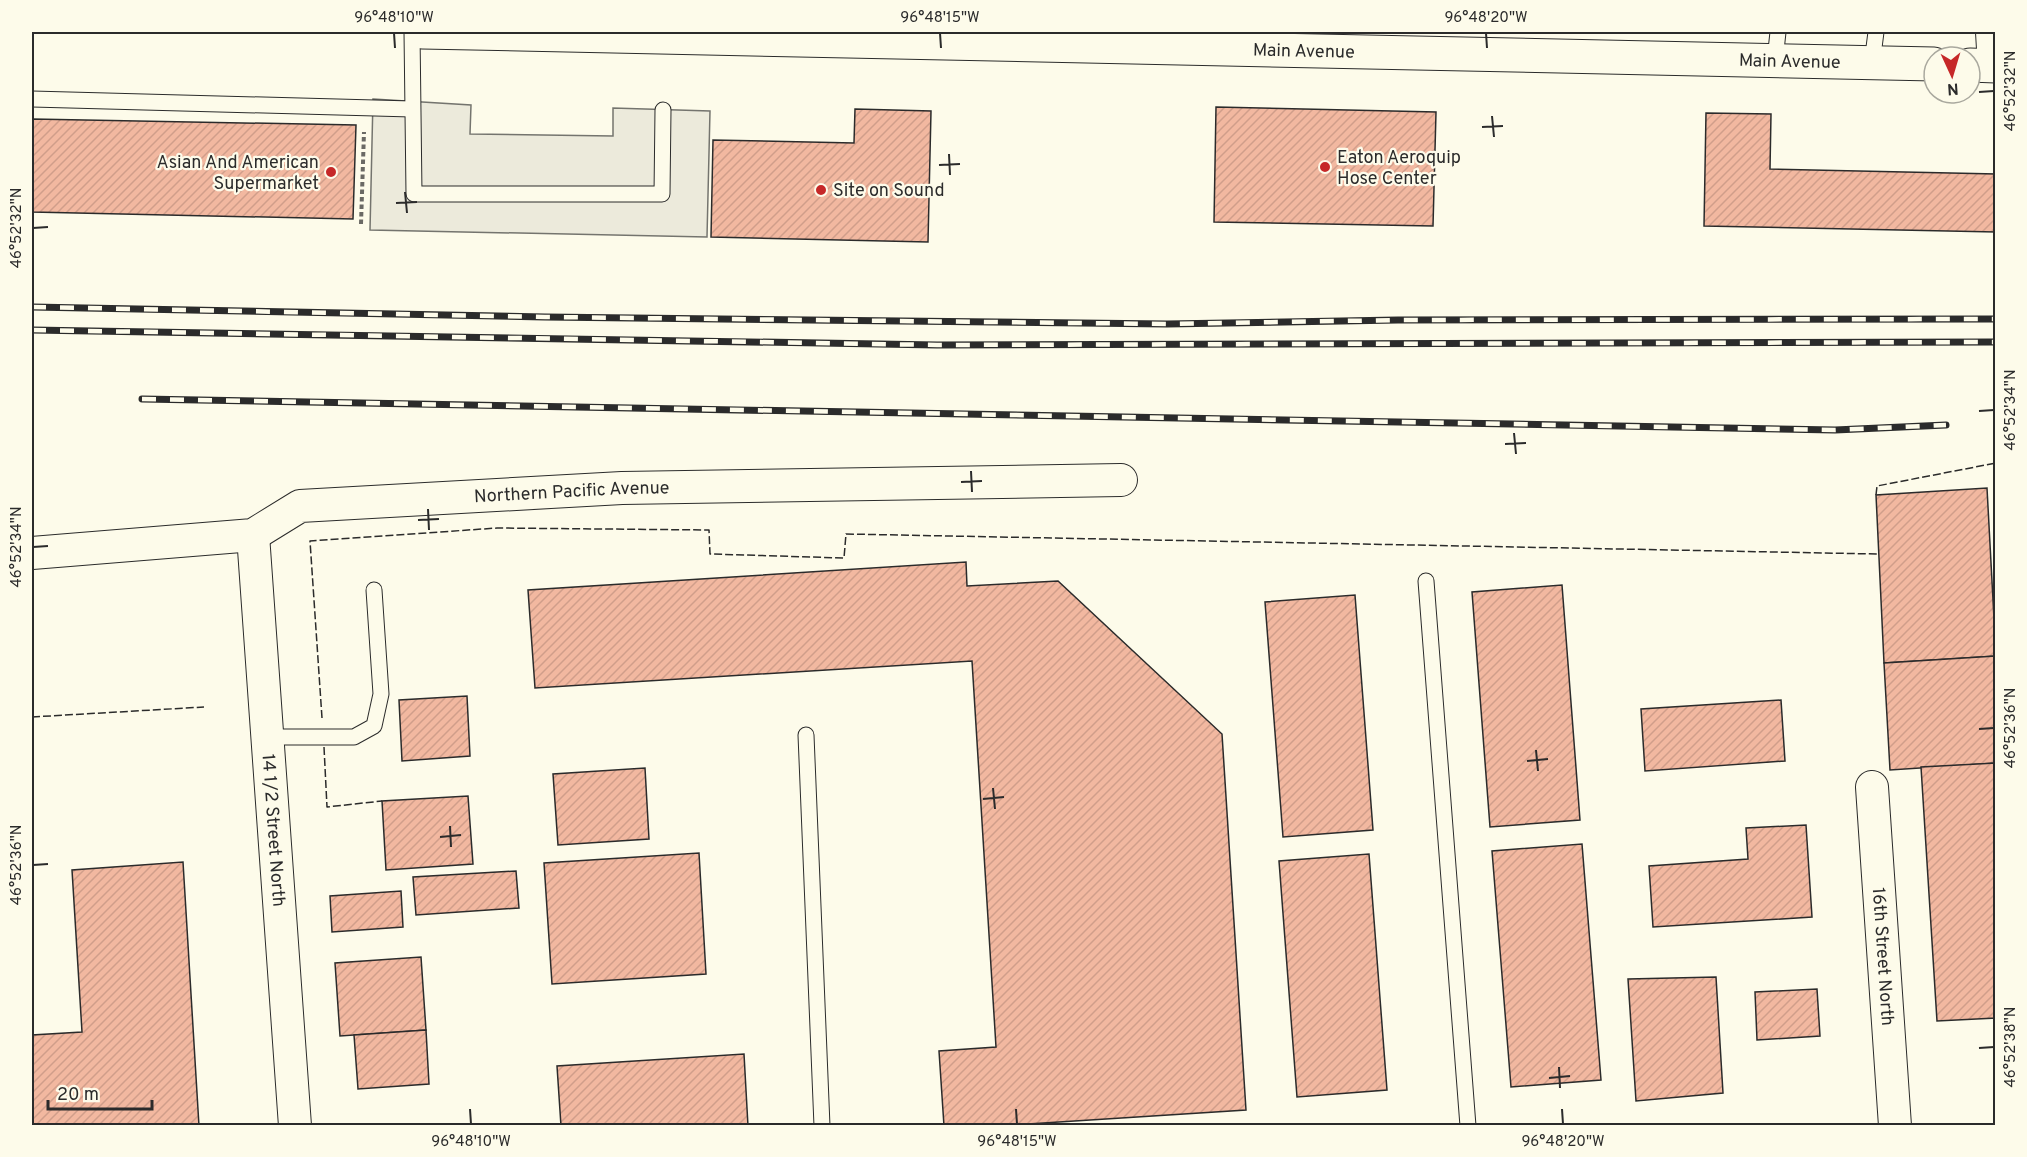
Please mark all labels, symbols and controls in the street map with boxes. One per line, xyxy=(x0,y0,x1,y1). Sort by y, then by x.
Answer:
text: 96°48'10"W xyxy=(354,9,434,28)
text: 96°48'15"W xyxy=(900,9,980,28)
text: 96°48'20"W xyxy=(1444,9,1528,28)
street label: Main Avenue xyxy=(1253,40,1355,65)
north arrow xyxy=(1922,45,1982,105)
street label: Main Avenue xyxy=(1739,50,1841,75)
text: 46°52'32"N xyxy=(2002,51,2021,131)
text: N xyxy=(1946,78,1959,98)
place label: Eaton Aeroquip Hose Center xyxy=(1337,147,1461,191)
place label: Asian And American Supermarket xyxy=(157,152,319,196)
marker: Eaton Aeroquip Hose Center xyxy=(1318,160,1332,174)
marker: Asian And American Supermarket xyxy=(324,165,338,179)
place label: Site on Sound xyxy=(833,180,945,203)
marker: Site on Sound xyxy=(814,183,828,197)
text: 46°52'32"N xyxy=(8,188,27,268)
text: 46°52'34"N xyxy=(2002,369,2021,451)
street label: Northern Pacific Avenue xyxy=(473,477,670,509)
text: 46°52'34"N xyxy=(8,506,27,588)
text: 46°52'36"N xyxy=(2002,688,2021,768)
street label: 14 1/2 Street North xyxy=(256,753,289,908)
text: 46°52'36"N xyxy=(8,825,27,905)
street label: 16th Street North xyxy=(1866,887,1898,1027)
text: 46°52'38"N xyxy=(2002,1007,2021,1087)
scale bar xyxy=(48,1073,152,1111)
text: 20 m xyxy=(57,1084,99,1107)
text: 96°48'10"W xyxy=(431,1133,511,1152)
text: 96°48'15"W xyxy=(977,1133,1057,1152)
text: 96°48'20"W xyxy=(1521,1133,1605,1152)

